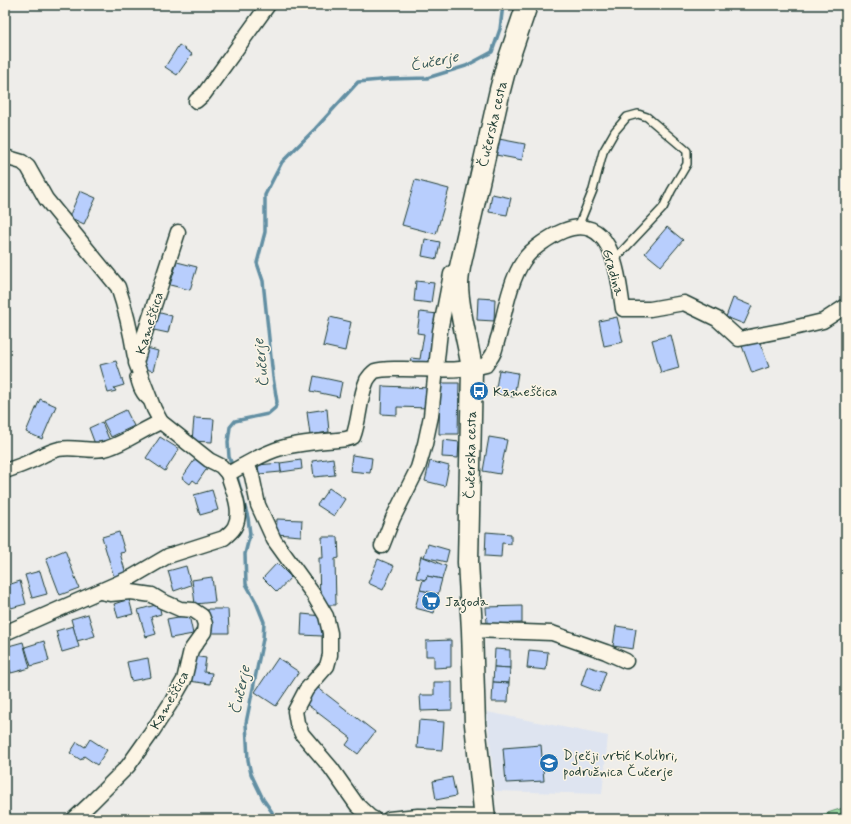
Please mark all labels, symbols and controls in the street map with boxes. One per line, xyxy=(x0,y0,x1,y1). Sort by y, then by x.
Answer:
water label: Čučerje xyxy=(408,47,462,77)
street label: Čučerska cesta xyxy=(474,79,512,169)
street label: Gradina xyxy=(598,247,629,299)
street label: Kameščica xyxy=(132,290,168,357)
water label: Čučerje xyxy=(249,336,275,389)
bus stop icon: Kameščica xyxy=(468,380,490,402)
place label: Kameščica xyxy=(493,383,557,401)
street label: Čučerska cesta xyxy=(461,411,481,499)
supermarket icon: Jagoda xyxy=(420,590,442,612)
place label: Jagoda xyxy=(445,593,489,613)
water label: Čučerje xyxy=(226,663,256,716)
street label: Kameščica xyxy=(146,668,193,733)
place label: Dječji vrtić Kolibri, podružnica Čučerje xyxy=(563,747,677,781)
school or university icon: Dječji vrtić Kolibri, podružnica Čučerje xyxy=(538,752,560,774)

